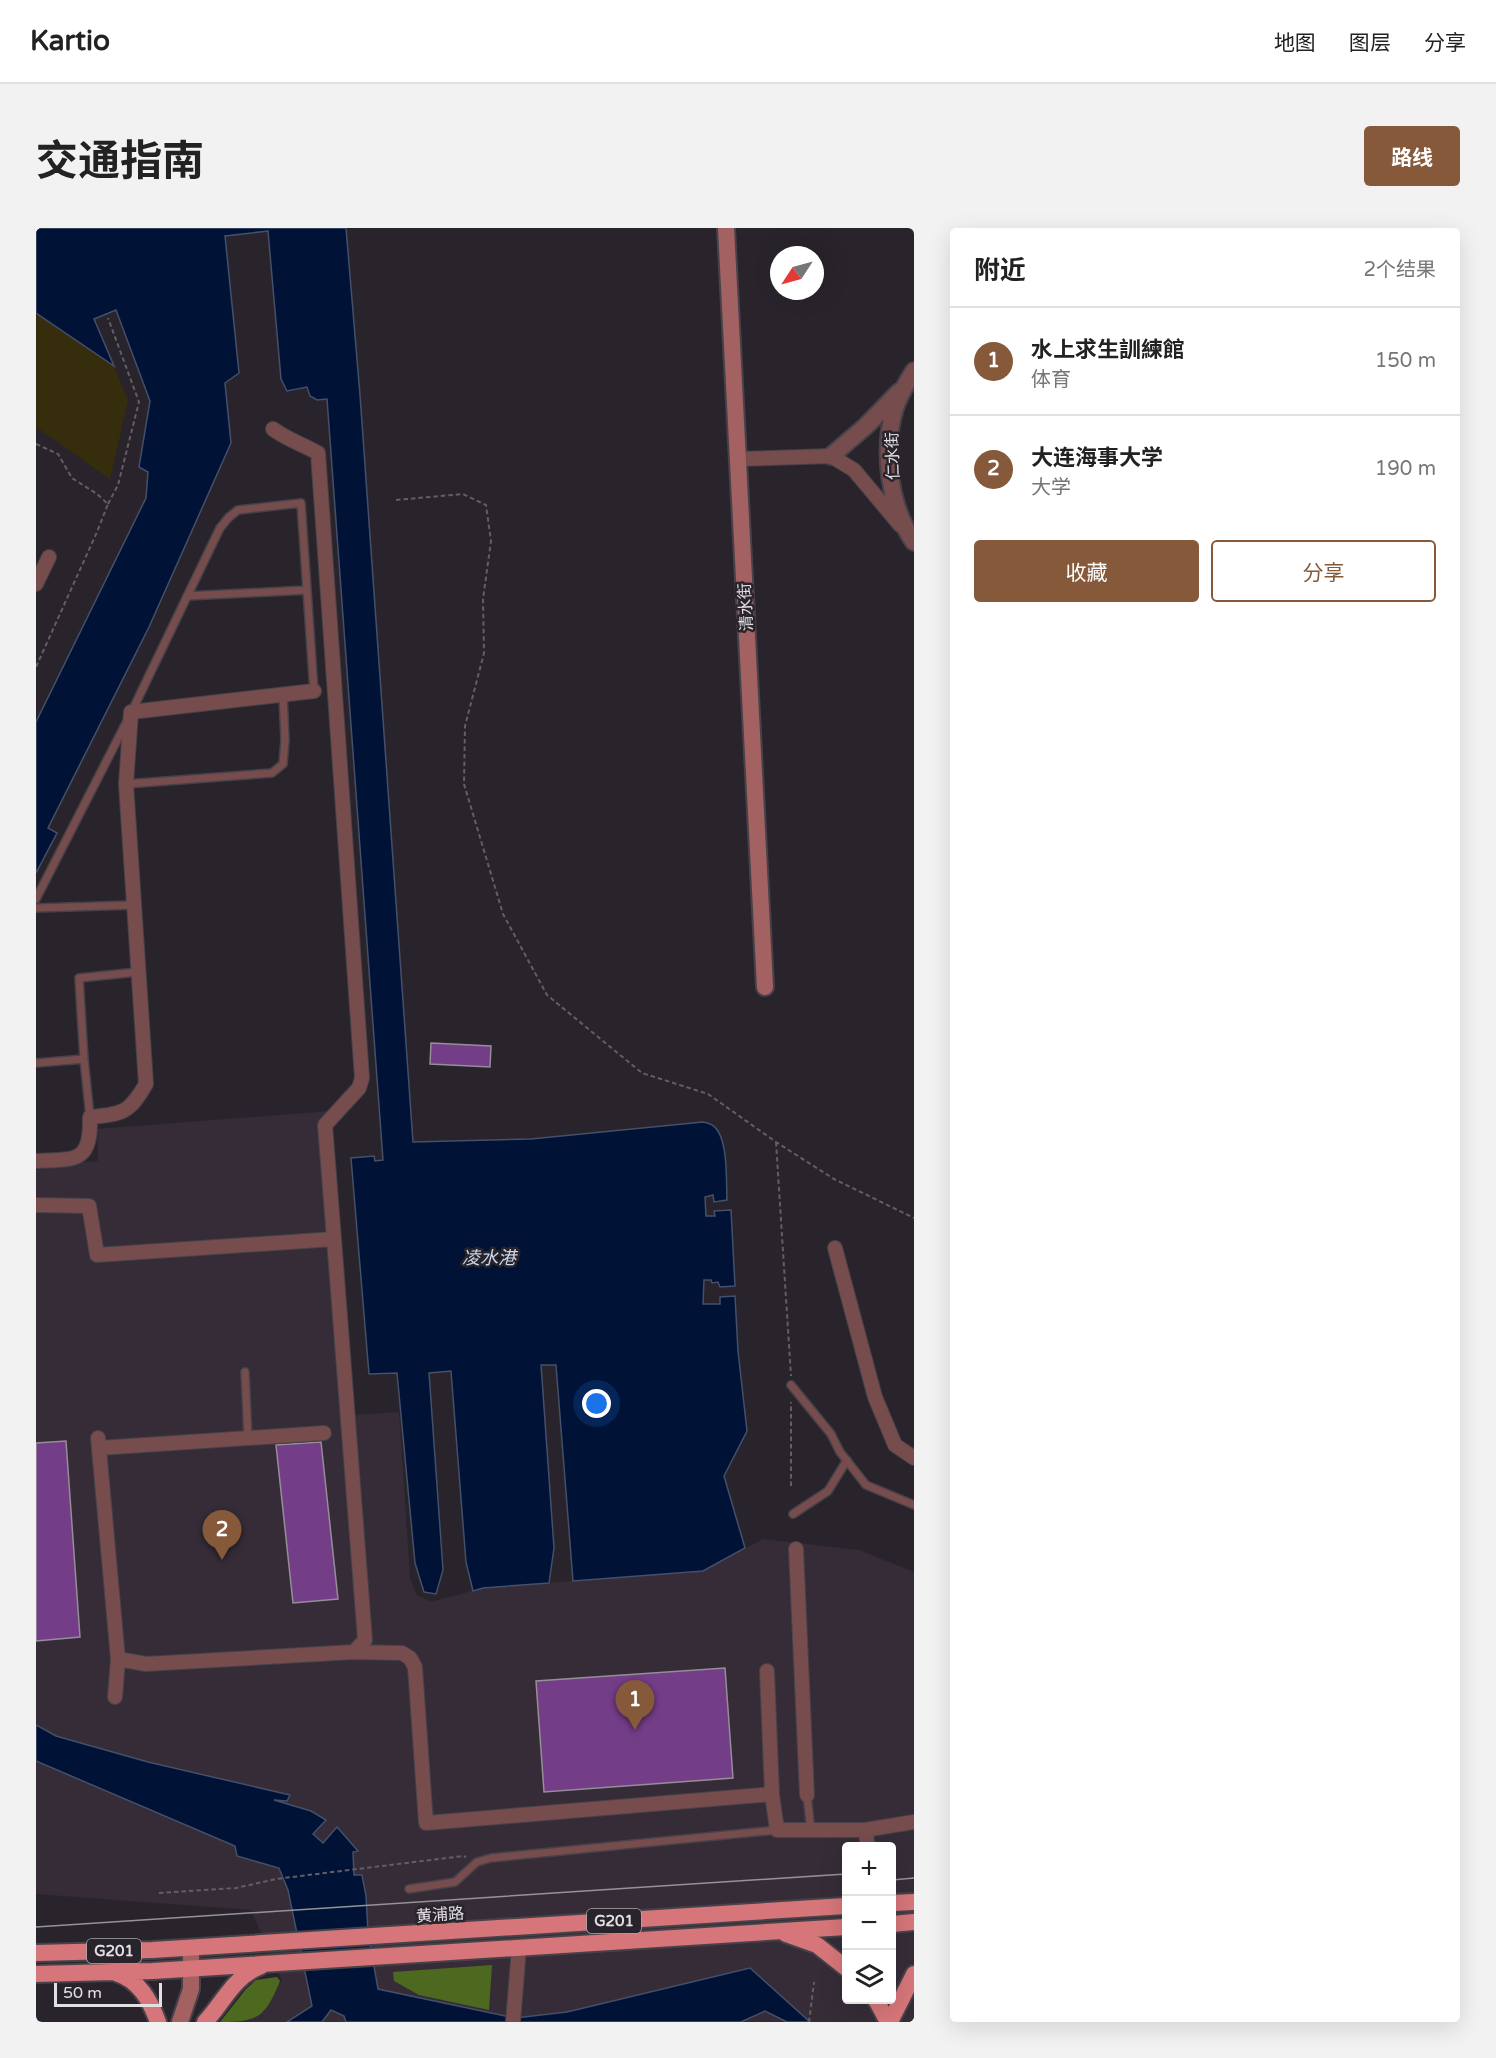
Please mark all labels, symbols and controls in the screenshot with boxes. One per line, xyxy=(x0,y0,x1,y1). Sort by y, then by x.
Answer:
text: Kartio xyxy=(30,24,110,58)
text: 地图 xyxy=(1274,31,1316,56)
text: 图层 xyxy=(1349,31,1391,56)
text: 分享 xyxy=(1424,31,1466,56)
button: 路线 xyxy=(1364,126,1460,186)
text: 交通指南 xyxy=(36,136,204,187)
north arrow xyxy=(770,246,824,300)
text: 附近 xyxy=(974,255,1026,286)
text: 2个结果 xyxy=(1363,258,1436,282)
text: 水上求生訓練館 xyxy=(1031,337,1185,363)
text: 1 xyxy=(987,349,1000,373)
text: 150 m xyxy=(1375,349,1436,373)
text: 体育 xyxy=(1031,368,1071,392)
street label: 仁水街 xyxy=(882,432,904,480)
text: 大连海事大学 xyxy=(1031,445,1163,471)
text: 2 xyxy=(987,457,1000,481)
text: 190 m xyxy=(1375,457,1436,481)
text: 大学 xyxy=(1031,476,1071,500)
button: 收藏 xyxy=(974,540,1199,602)
button: 分享 xyxy=(1211,540,1436,602)
street label: 清水街 xyxy=(735,582,757,631)
water label: 凌水港 xyxy=(462,1247,519,1269)
your location xyxy=(582,1389,611,1418)
pin: 2 xyxy=(202,1510,242,1560)
pin: 1 xyxy=(616,1680,654,1730)
map controls xyxy=(842,1842,896,2004)
button: + xyxy=(842,1842,896,1896)
button: − xyxy=(842,1896,896,1950)
street label: 黄浦路 xyxy=(415,1903,465,1927)
road number: G201 xyxy=(587,1909,641,1933)
road number: G201 xyxy=(87,1939,141,1963)
button: layers xyxy=(842,1950,896,2004)
scale bar xyxy=(54,1980,162,2008)
text: 50 m xyxy=(63,1983,102,2003)

